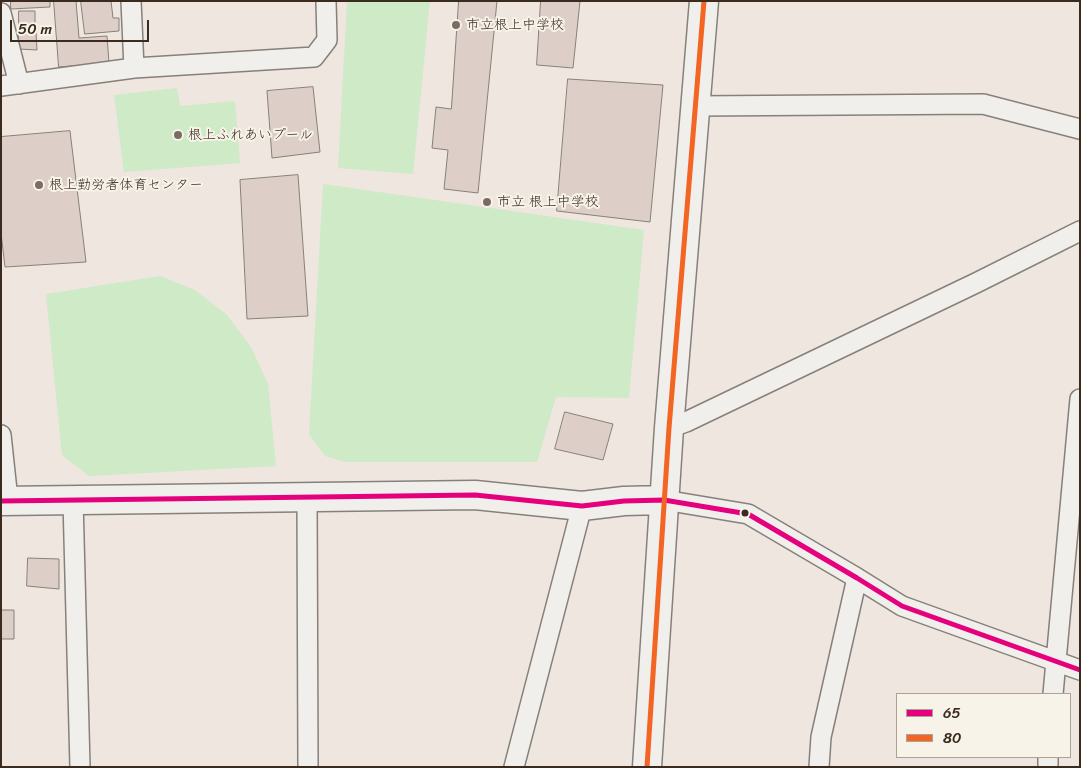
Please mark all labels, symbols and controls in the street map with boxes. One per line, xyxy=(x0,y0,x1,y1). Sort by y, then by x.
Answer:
scale bar xyxy=(12,10,151,42)
text: 50 m xyxy=(18,16,52,42)
place label: 市立根上中学校 xyxy=(466,17,564,33)
marker: 市立根上中学校 xyxy=(450,19,462,31)
place label: 根上ふれあいプール xyxy=(188,127,313,143)
marker: 根上ふれあいプール xyxy=(172,129,184,141)
place label: 根上勤労者体育センター xyxy=(49,177,203,193)
marker: 根上勤労者体育センター xyxy=(33,179,45,191)
place label: 市立 根上中学校 xyxy=(497,194,599,210)
marker: 市立 根上中学校 xyxy=(481,196,493,208)
unlabelled marker xyxy=(740,508,750,518)
legend xyxy=(896,693,1071,758)
text: 65 xyxy=(943,700,961,726)
text: 80 xyxy=(943,725,962,751)

